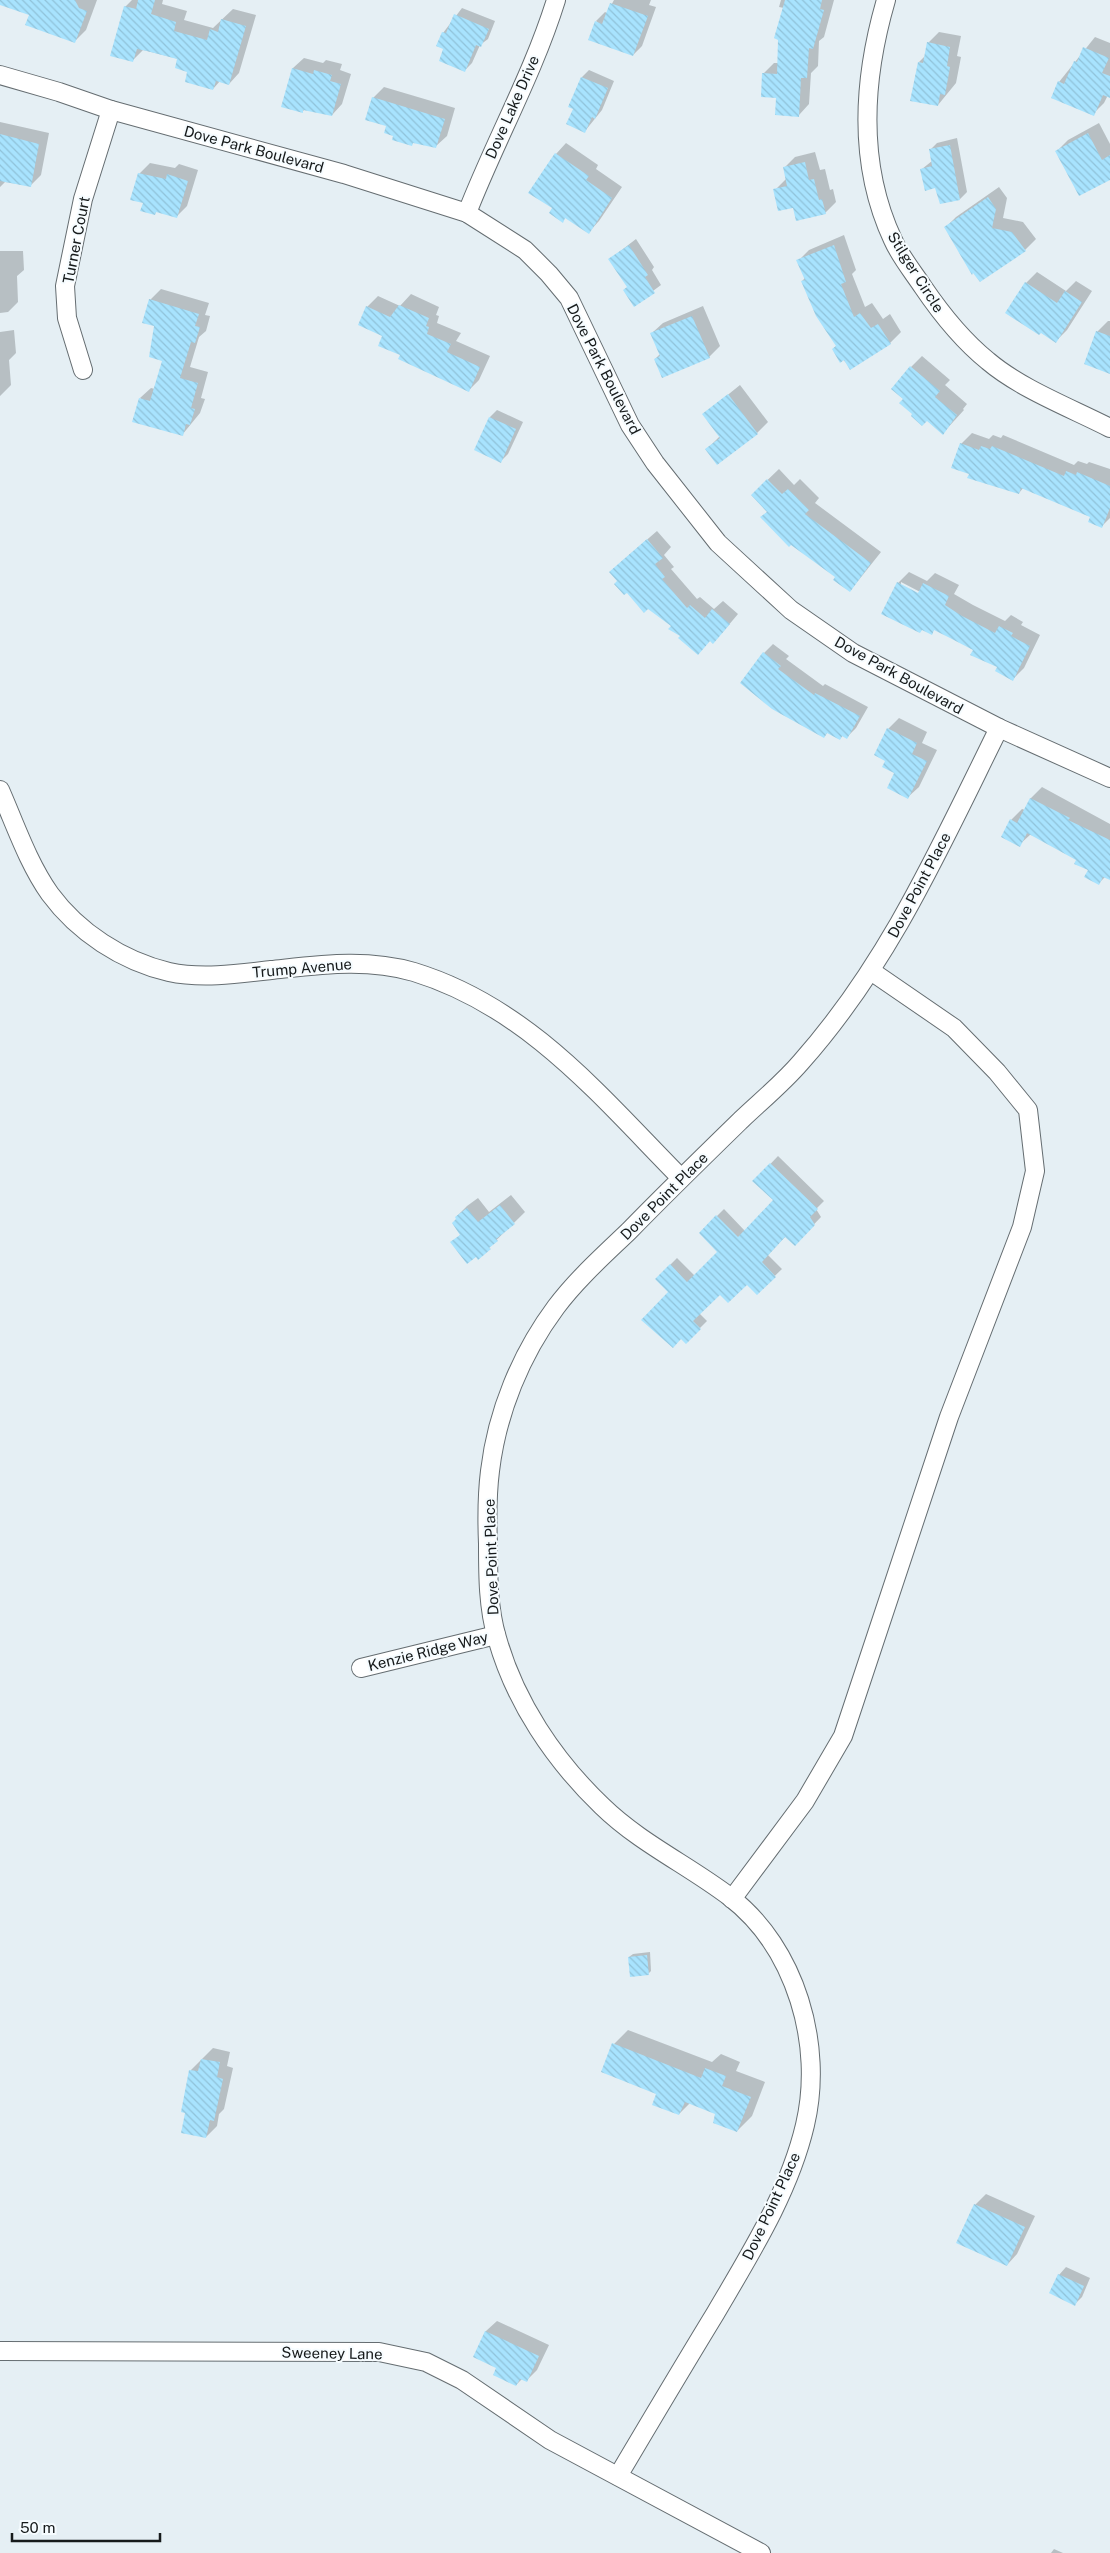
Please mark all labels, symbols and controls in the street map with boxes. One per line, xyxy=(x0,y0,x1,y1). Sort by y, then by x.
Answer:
street label: Dove Lake Drive xyxy=(482,53,542,161)
street label: Dove Park Boulevard xyxy=(182,122,326,176)
street label: Turner Court xyxy=(59,195,93,285)
street label: Stilger Circle xyxy=(884,229,948,315)
street label: Dove Park Boulevard xyxy=(564,301,644,437)
street label: Dove Park Boulevard xyxy=(832,633,966,717)
street label: Dove Point Place xyxy=(884,830,954,940)
street label: Trump Avenue xyxy=(251,955,353,981)
street label: Dove Point Place xyxy=(617,1149,711,1243)
street label: Dove Point Place xyxy=(480,1498,502,1616)
street label: Kenzie Ridge Way xyxy=(366,1628,490,1674)
street label: Dove Point Place xyxy=(739,2150,803,2262)
street label: Sweeney Lane xyxy=(281,2344,383,2362)
scale bar xyxy=(12,2510,160,2542)
text: 50 m xyxy=(20,2519,55,2536)

